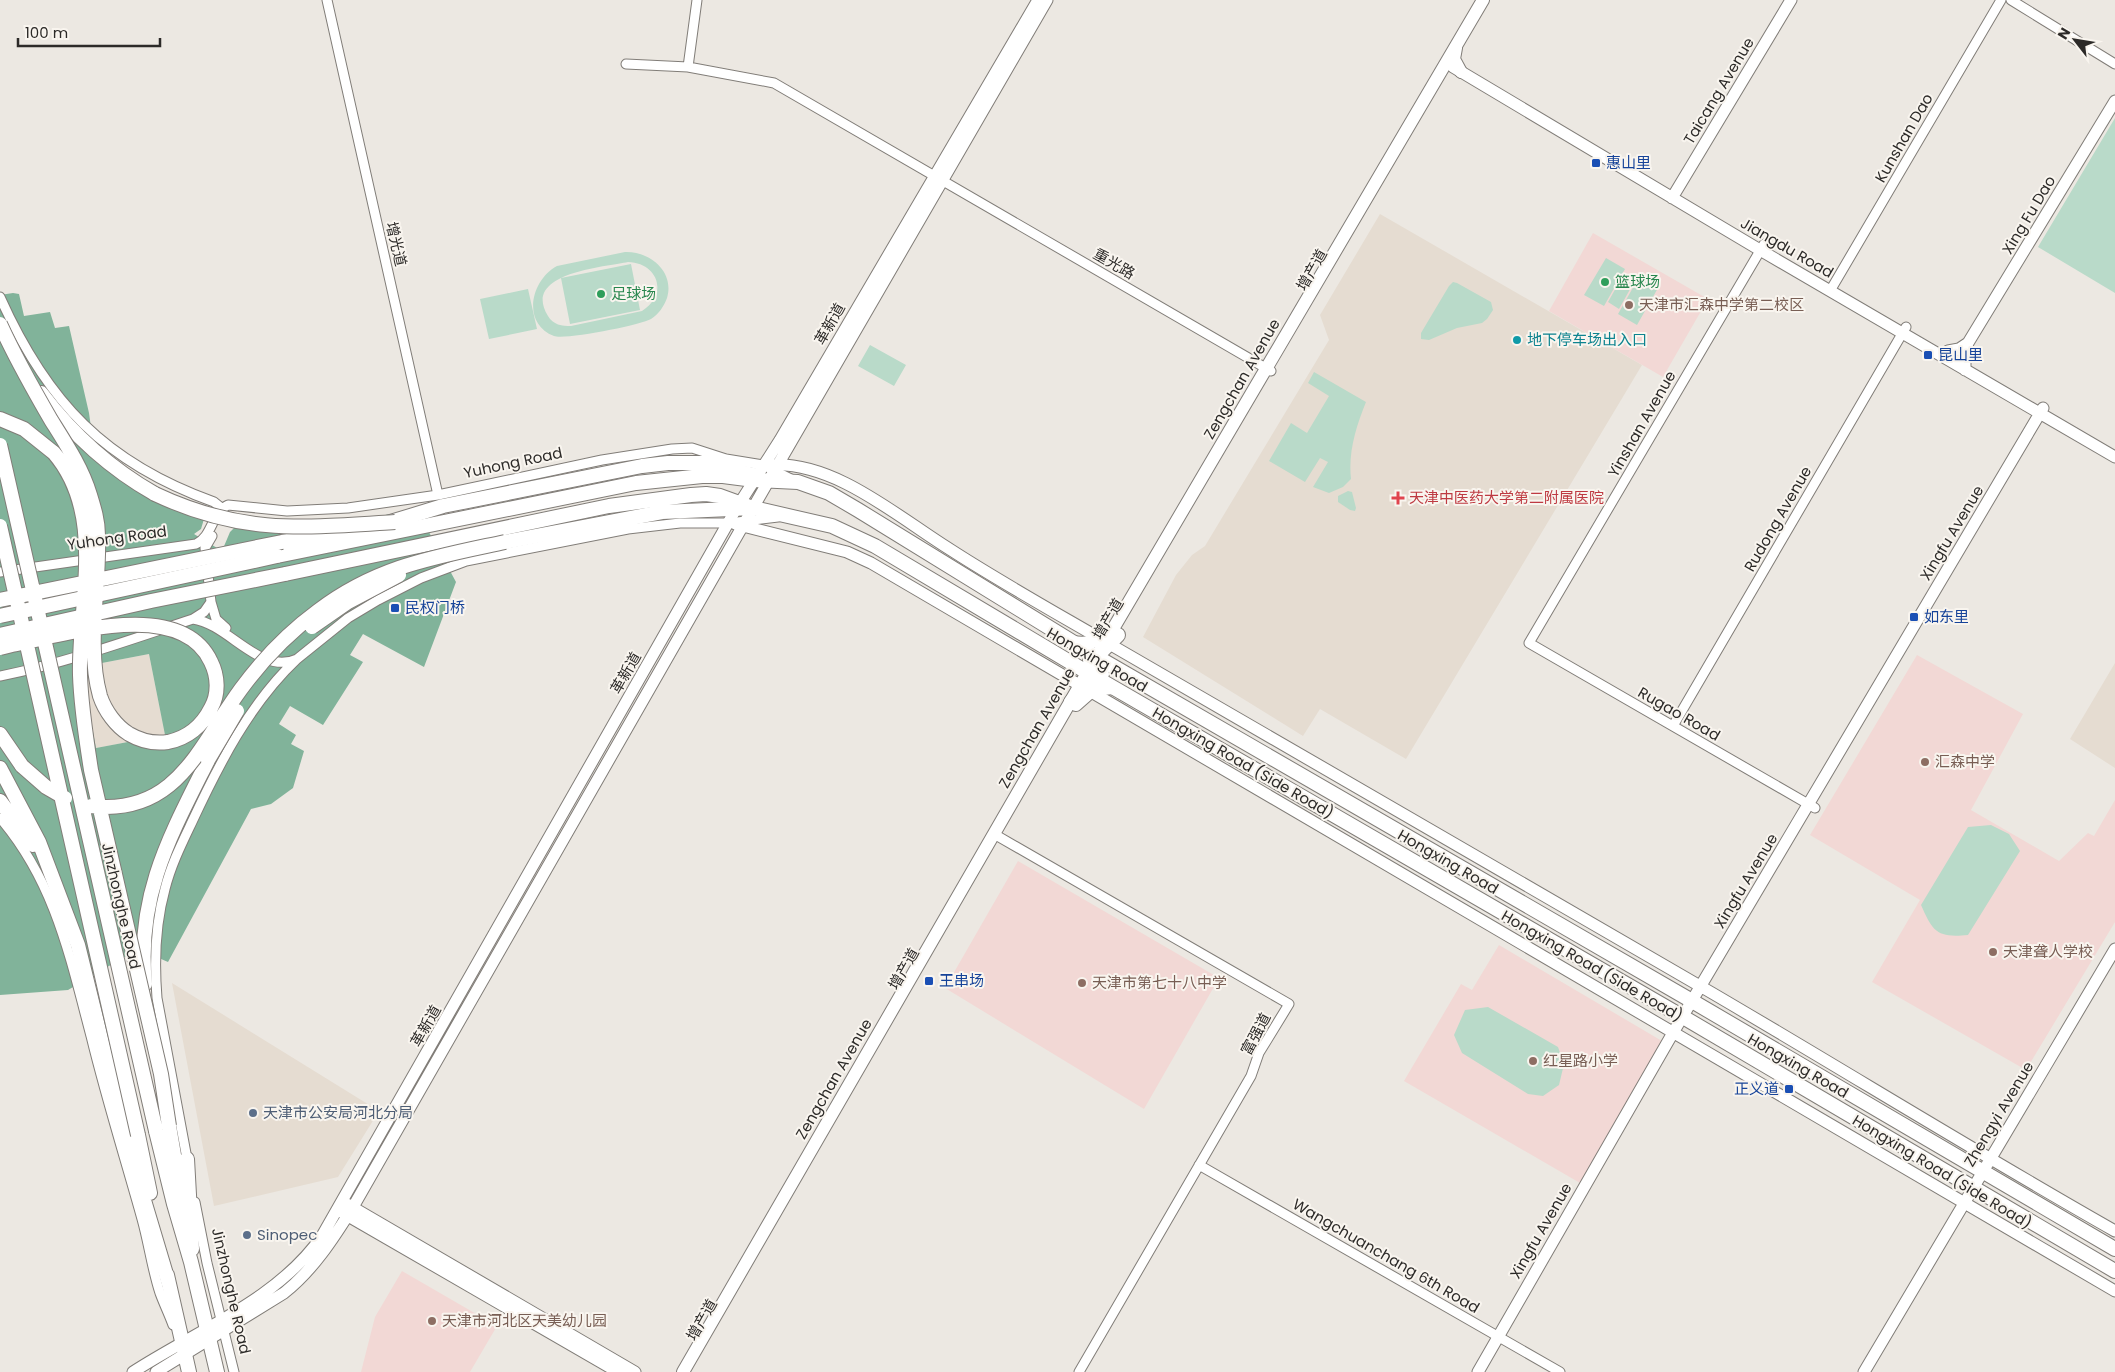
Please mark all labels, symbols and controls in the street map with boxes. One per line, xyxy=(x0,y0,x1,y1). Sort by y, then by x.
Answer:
scale bar xyxy=(18,15,160,47)
north arrow xyxy=(2050,15,2100,65)
text: 100 m xyxy=(25,22,68,43)
text: N xyxy=(2053,24,2075,43)
street label: Taicang Avenue xyxy=(1678,33,1759,148)
street label: Kunshan Dao xyxy=(1870,89,1938,186)
place label: 惠山里 xyxy=(1606,152,1651,173)
marker: 惠山里 xyxy=(1590,157,1602,169)
street label: Xing Fu Dao xyxy=(1997,172,2060,258)
street label: Jiangdu Road xyxy=(1737,212,1838,283)
street label: 增光道 xyxy=(381,220,412,268)
street label: 重光路 xyxy=(1090,243,1139,284)
street label: 增产道 xyxy=(1291,245,1332,294)
place label: 篮球场 xyxy=(1615,271,1660,292)
marker: 篮球场 xyxy=(1599,276,1611,288)
place label: 足球场 xyxy=(611,283,656,304)
marker: 足球场 xyxy=(595,288,607,300)
place label: 天津市汇森中学第二校区 xyxy=(1639,294,1804,315)
street label: 革新道 xyxy=(809,299,850,348)
marker: 天津市汇森中学第二校区 xyxy=(1623,299,1635,311)
street label: Zengchan Avenue xyxy=(1198,315,1285,443)
place label: 地下停车场出入口 xyxy=(1527,329,1647,350)
marker: 地下停车场出入口 xyxy=(1511,334,1523,346)
place label: 昆山里 xyxy=(1938,344,1983,365)
marker: 昆山里 xyxy=(1922,349,1934,361)
street label: Yinshan Avenue xyxy=(1603,367,1681,481)
street label: Yuhong Road xyxy=(462,442,564,483)
street label: Rudong Avenue xyxy=(1739,462,1816,575)
street label: Xingfu Avenue xyxy=(1915,481,1988,584)
place label: 天津中医药大学第二附属医院 xyxy=(1409,487,1604,508)
marker: 天津中医药大学第二附属医院 xyxy=(1391,491,1405,505)
street label: Yuhong Road xyxy=(66,520,168,555)
street label: 增产道 xyxy=(1087,594,1128,643)
place label: 民权门桥 xyxy=(405,597,465,618)
marker: 民权门桥 xyxy=(389,602,401,614)
place label: 如东里 xyxy=(1924,606,1969,627)
marker: 如东里 xyxy=(1908,611,1920,623)
street label: Hongxing Road xyxy=(1043,622,1152,697)
street label: 革新道 xyxy=(605,648,646,697)
street label: Zengchan Avenue xyxy=(993,664,1080,792)
street label: Rugao Road xyxy=(1634,682,1724,746)
street label: Hongxing Road (Side Road) xyxy=(1149,702,1338,823)
place label: 汇森中学 xyxy=(1935,751,1995,772)
marker: 汇森中学 xyxy=(1919,756,1931,768)
street label: Hongxing Road xyxy=(1394,824,1503,899)
street label: Xingfu Avenue xyxy=(1709,829,1782,932)
street label: Jinzhonghe Road xyxy=(97,841,146,971)
street label: Hongxing Road (Side Road) xyxy=(1498,905,1687,1026)
place label: 天津聋人学校 xyxy=(2003,941,2093,962)
street label: 增产道 xyxy=(883,944,924,993)
marker: 天津聋人学校 xyxy=(1987,946,1999,958)
place label: 王串场 xyxy=(939,970,984,991)
place label: 天津市第七十八中学 xyxy=(1092,972,1227,993)
marker: 王串场 xyxy=(923,975,935,987)
marker: 天津市第七十八中学 xyxy=(1076,977,1088,989)
street label: 革新道 xyxy=(405,1001,446,1050)
street label: 富强道 xyxy=(1236,1009,1275,1059)
street label: Zengchan Avenue xyxy=(790,1015,877,1143)
street label: Hongxing Road xyxy=(1744,1028,1853,1103)
place label: 红星路小学 xyxy=(1543,1050,1618,1071)
marker: 红星路小学 xyxy=(1527,1055,1539,1067)
street label: Zhengyi Avenue xyxy=(1959,1057,2038,1170)
place label: 正义道 xyxy=(1734,1078,1779,1099)
marker: 正义道 xyxy=(1783,1083,1795,1095)
place label: 天津市公安局河北分局 xyxy=(263,1102,413,1123)
marker: 天津市公安局河北分局 xyxy=(247,1107,259,1119)
street label: Hongxing Road (Side Road) xyxy=(1849,1110,2036,1234)
street label: Xingfu Avenue xyxy=(1505,1179,1577,1283)
street label: Wangchuanchang 6th Road xyxy=(1289,1193,1484,1318)
place label: Sinopec xyxy=(257,1224,317,1245)
street label: Jinzhonghe Road xyxy=(207,1226,256,1356)
marker: Sinopec xyxy=(241,1229,253,1241)
street label: 增产道 xyxy=(681,1295,722,1344)
place label: 天津市河北区天美幼儿园 xyxy=(442,1310,607,1331)
marker: 天津市河北区天美幼儿园 xyxy=(426,1315,438,1327)

